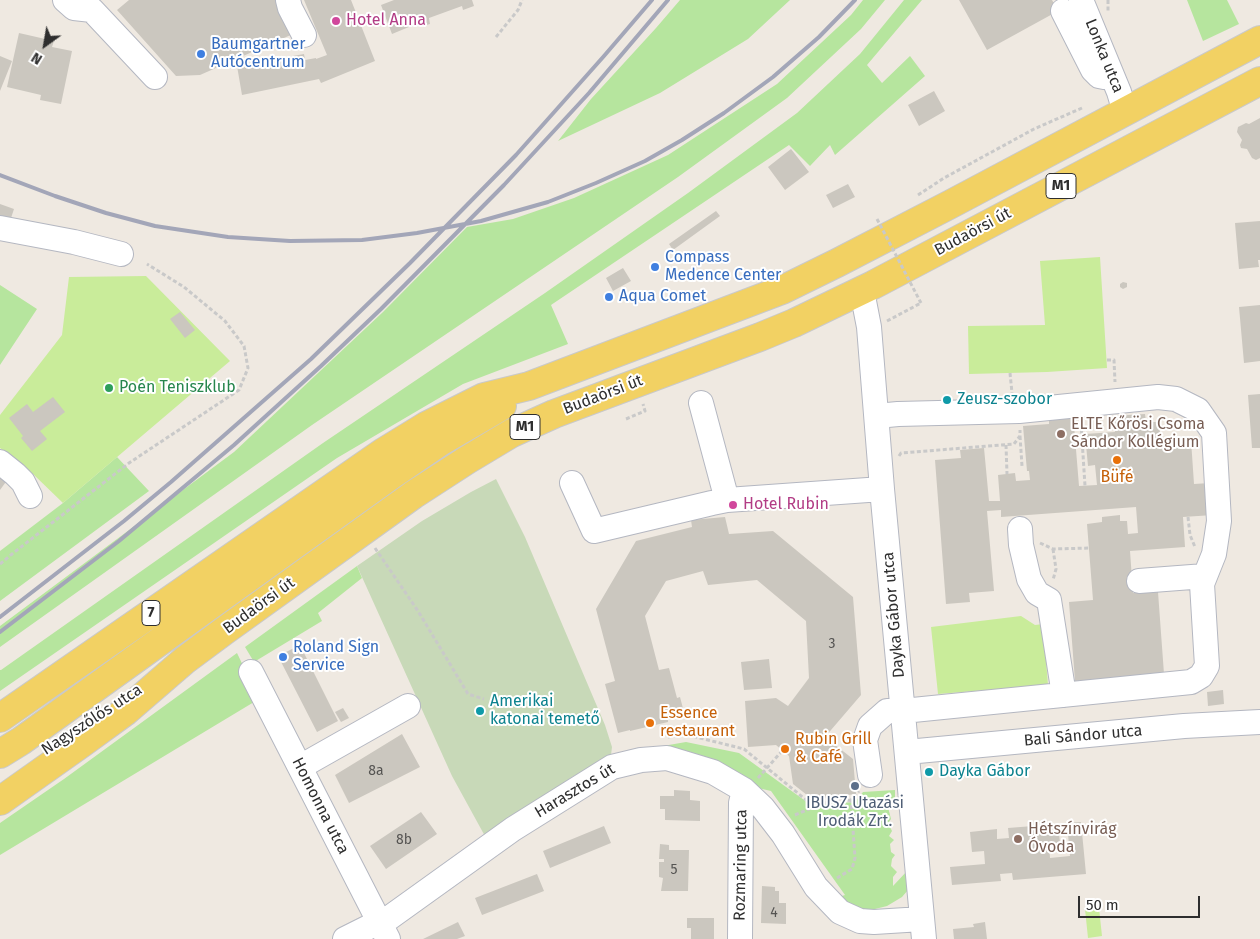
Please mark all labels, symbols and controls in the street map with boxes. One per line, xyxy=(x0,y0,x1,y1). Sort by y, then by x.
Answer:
place label: Hotel Anna xyxy=(346,11,426,31)
marker: Hotel Anna xyxy=(330,15,342,27)
street label: Lonka utca xyxy=(1080,16,1128,96)
north arrow xyxy=(20,20,70,70)
place label: Baumgartner Autócentrum xyxy=(211,35,305,73)
text: N xyxy=(28,48,45,68)
marker: Baumgartner Autócentrum xyxy=(195,48,207,60)
road number: M1 xyxy=(1046,174,1076,198)
street label: Budaörsi út xyxy=(931,204,1015,260)
place label: Compass Medence Center xyxy=(665,248,781,286)
marker: Compass Medence Center xyxy=(649,261,661,273)
place label: Aqua Comet xyxy=(619,287,706,307)
marker: Aqua Comet xyxy=(603,291,615,303)
street label: Budaörsi út xyxy=(560,371,646,419)
place label: Poén Teniszklub xyxy=(119,378,236,398)
marker: Poén Teniszklub xyxy=(103,382,115,394)
place label: Zeusz-szobor xyxy=(957,390,1052,410)
marker: Zeusz-szobor xyxy=(941,394,953,406)
road number: M1 xyxy=(510,414,540,440)
place label: ELTE Kőrösi Csoma Sándor Kollégium xyxy=(1071,415,1205,453)
marker: ELTE Kőrösi Csoma Sándor Kollégium xyxy=(1055,428,1067,440)
marker: Büfé xyxy=(1111,454,1123,466)
place label: Büfé xyxy=(1101,468,1133,488)
place label: Hotel Rubin xyxy=(743,495,829,515)
marker: Hotel Rubin xyxy=(727,499,739,511)
street label: Dayka Gábor utca xyxy=(879,551,909,679)
street label: Budaörsi út xyxy=(219,574,299,638)
road number: 7 xyxy=(142,600,160,626)
house number: 3 xyxy=(829,636,835,652)
place label: Roland Sign Service xyxy=(293,638,379,676)
marker: Roland Sign Service xyxy=(277,651,289,663)
street label: Nagyszőlős utca xyxy=(38,680,146,760)
place label: Amerikai katonai temető xyxy=(490,692,600,730)
place label: Essence restaurant xyxy=(660,704,735,742)
marker: Amerikai katonai temető xyxy=(474,705,486,717)
marker: Essence restaurant xyxy=(644,717,656,729)
street label: Bali Sándor utca xyxy=(1023,721,1143,751)
place label: Rubin Grill & Café xyxy=(795,730,872,768)
marker: Rubin Grill & Café xyxy=(779,743,791,755)
street label: Homonna utca xyxy=(287,754,353,858)
street label: Harasztos út xyxy=(532,760,618,822)
place label: Dayka Gábor xyxy=(939,762,1030,782)
house number: 8a xyxy=(368,763,384,779)
marker: Dayka Gábor xyxy=(923,766,935,778)
marker: IBUSZ Utazási Irodák Zrt. xyxy=(849,780,861,792)
place label: IBUSZ Utazási Irodák Zrt. xyxy=(806,794,904,832)
street label: Rozmaring utca xyxy=(730,809,752,921)
place label: Hétszínvirág Óvoda xyxy=(1028,820,1116,858)
house number: 8b xyxy=(396,832,412,848)
marker: Hétszínvirág Óvoda xyxy=(1012,833,1024,845)
house number: 5 xyxy=(670,862,678,878)
scale bar xyxy=(1080,886,1202,918)
text: 50 m xyxy=(1086,896,1119,914)
house number: 4 xyxy=(770,905,778,921)

